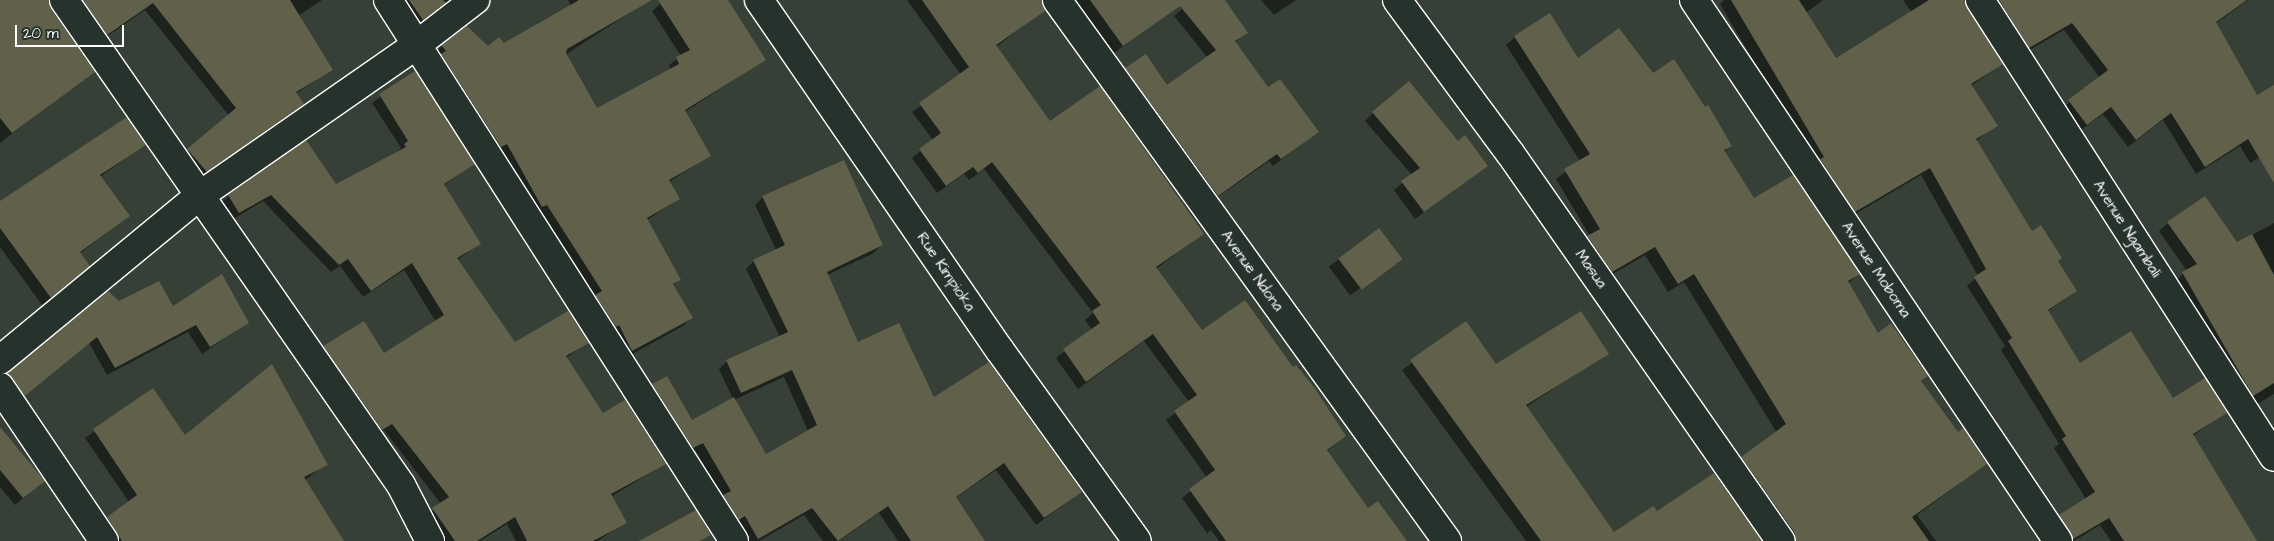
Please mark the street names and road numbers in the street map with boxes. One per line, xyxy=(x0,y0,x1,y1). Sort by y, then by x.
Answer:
street label: Avenue Ngambali xyxy=(2089,177,2165,281)
street label: Avenue Moboma xyxy=(1837,219,1915,321)
street label: Avenue Ndona xyxy=(1217,227,1287,315)
street label: Rue Kimpioka xyxy=(913,229,979,315)
street label: Masua xyxy=(1571,246,1611,292)

